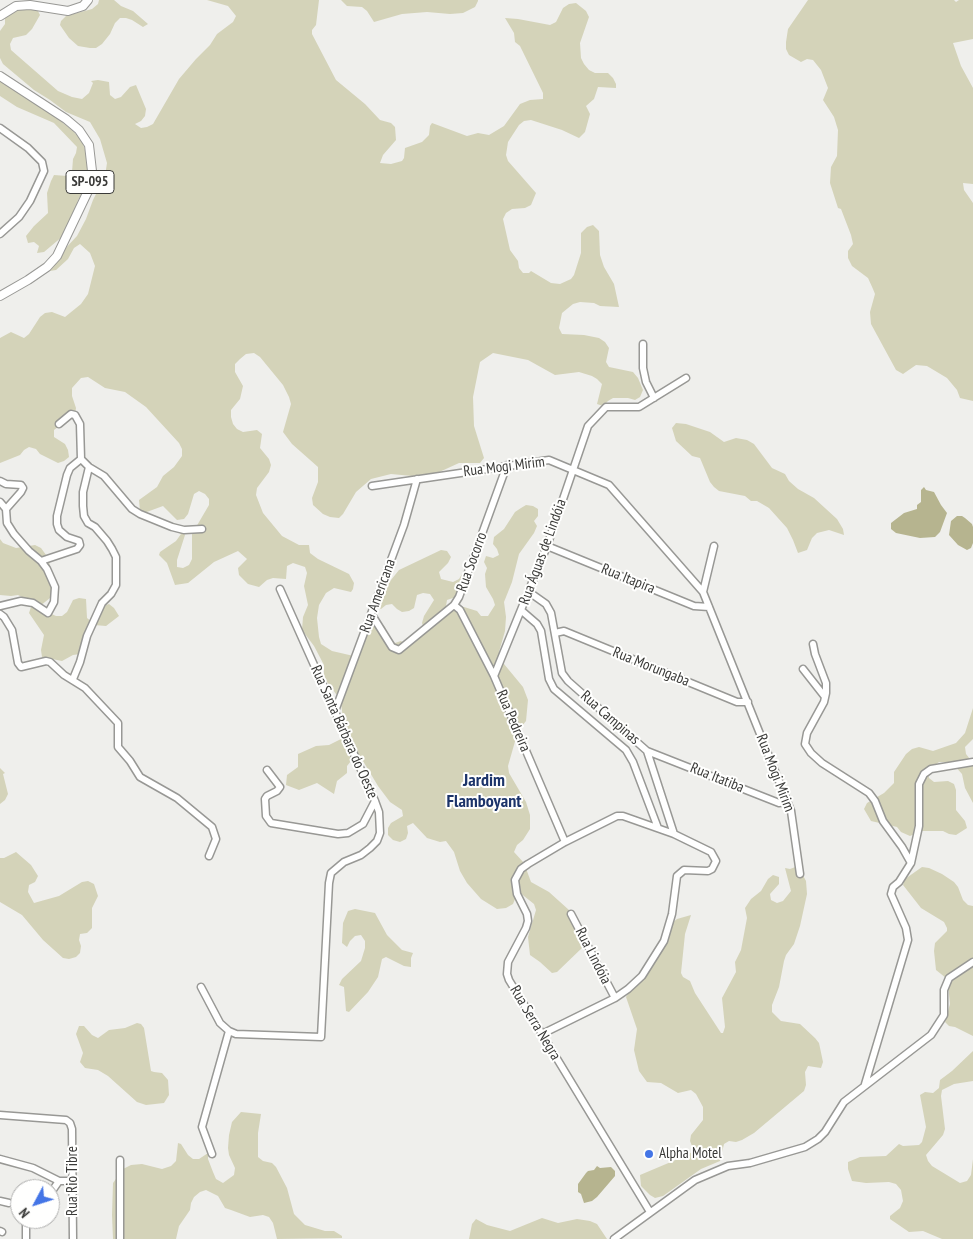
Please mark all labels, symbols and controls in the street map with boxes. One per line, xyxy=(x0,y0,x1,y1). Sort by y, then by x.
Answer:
road number: SP-095 xyxy=(66,170,114,193)
street label: Rua Mogi Mirim xyxy=(462,453,546,481)
street label: Rua Águas de Lindóia xyxy=(516,497,570,607)
street label: Rua Socorro xyxy=(453,530,491,594)
street label: Rua Americana xyxy=(356,557,400,635)
street label: Rua Itapira xyxy=(598,560,658,598)
street label: Rua Morungaba xyxy=(610,643,692,691)
street label: Rua Santa Bárbara do Oeste xyxy=(306,663,382,801)
street label: Rua Pedreira xyxy=(492,687,534,755)
street label: Rua Campinas xyxy=(577,687,643,749)
street label: Rua Mogi Mirim xyxy=(752,732,798,814)
street label: Rua Itatiba xyxy=(687,759,747,797)
district label: Jardim Flamboyant xyxy=(446,770,522,812)
street label: Rua Lindóia xyxy=(571,925,615,987)
street label: Rua Serra Negra xyxy=(506,983,564,1063)
place label: Alpha Motel xyxy=(659,1145,722,1163)
street label: Rua Rio Tibre xyxy=(64,1146,82,1216)
marker: Alpha Motel xyxy=(643,1148,655,1160)
north arrow xyxy=(10,1179,60,1229)
text: N xyxy=(15,1204,34,1222)

